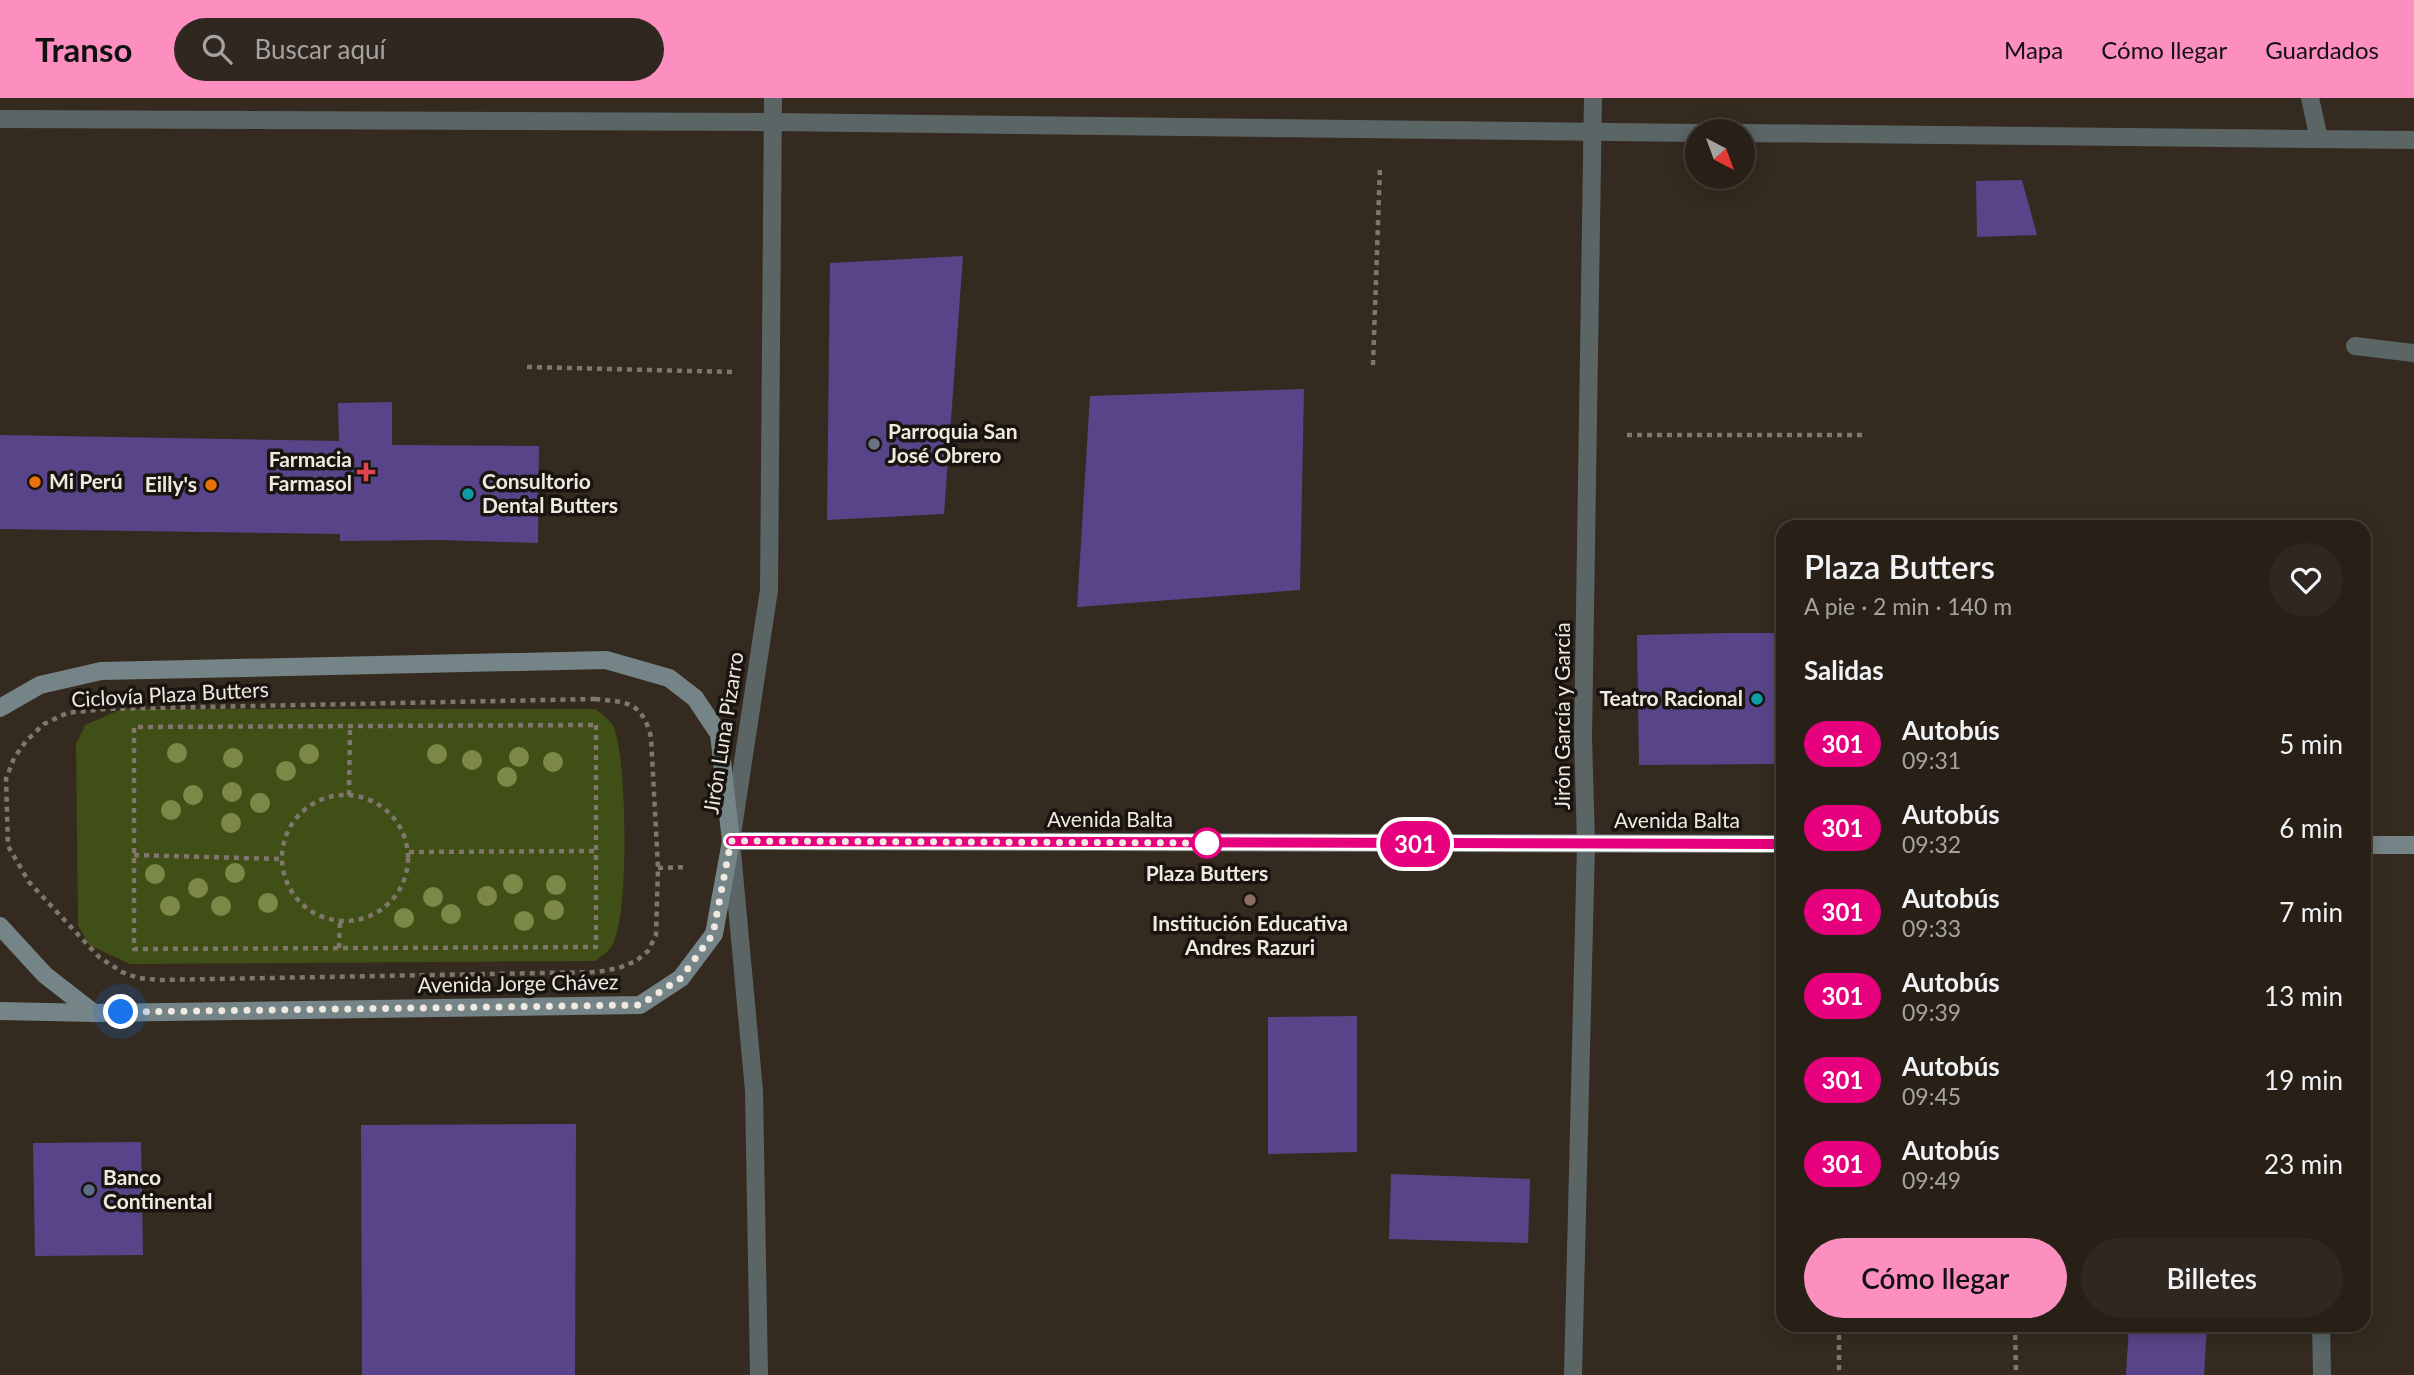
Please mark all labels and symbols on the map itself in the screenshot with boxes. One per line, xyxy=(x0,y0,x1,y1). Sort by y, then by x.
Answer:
north arrow xyxy=(1685,119,1755,189)
place label: Parroquia San José Obrero xyxy=(888,418,1018,467)
marker: Parroquia San José Obrero xyxy=(866,436,882,452)
place label: Farmacia Farmasol xyxy=(268,446,352,495)
marker: Farmacia Farmasol xyxy=(358,464,374,480)
place label: Mi Perú xyxy=(49,468,123,493)
place label: Consultorio Dental Butters xyxy=(482,468,618,517)
place label: Eilly's xyxy=(145,471,197,496)
marker: Mi Perú xyxy=(27,474,43,490)
marker: Eilly's xyxy=(203,477,219,493)
marker: Consultorio Dental Butters xyxy=(460,486,476,502)
street label: Jirón García y García xyxy=(1549,622,1574,810)
street label: Jirón Luna Pizarro xyxy=(697,650,748,816)
street label: Ciclovía Plaza Butters xyxy=(71,676,269,711)
place label: Teatro Racional xyxy=(1599,685,1743,710)
marker: Teatro Racional xyxy=(1749,691,1765,707)
street label: Avenida Balta xyxy=(1047,806,1173,831)
street label: Avenida Balta xyxy=(1614,807,1740,832)
line badge: 301 xyxy=(1375,821,1455,867)
marker: Plaza Butters xyxy=(1192,828,1222,858)
place label: Plaza Butters xyxy=(1146,860,1268,885)
marker: Institución Educativa Andres Razuri xyxy=(1242,892,1258,908)
place label: Institución Educativa Andres Razuri xyxy=(1152,910,1348,959)
street label: Avenida Jorge Chávez xyxy=(417,968,619,997)
your location xyxy=(103,994,138,1029)
place label: Banco Continental xyxy=(103,1164,212,1213)
marker: Banco Continental xyxy=(81,1182,97,1198)

